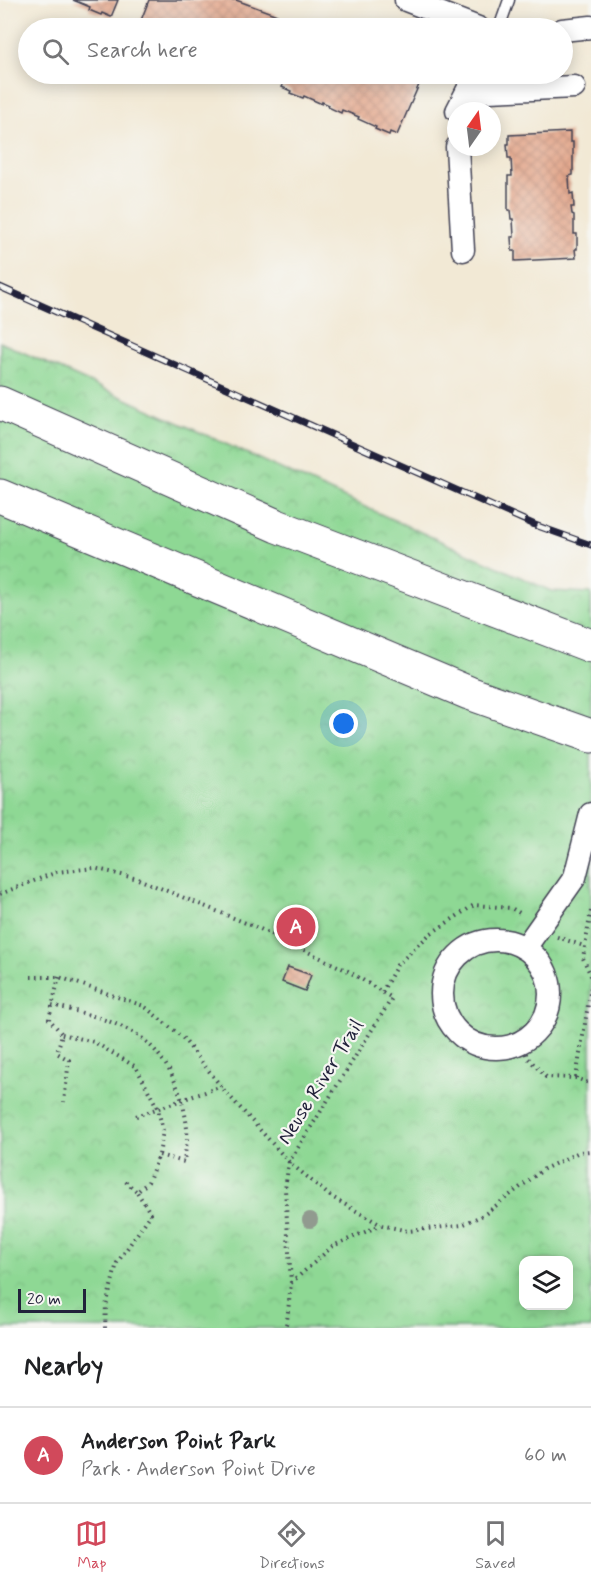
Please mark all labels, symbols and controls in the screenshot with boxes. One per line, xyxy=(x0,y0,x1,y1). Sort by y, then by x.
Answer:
search box xyxy=(18,18,573,84)
icon: search xyxy=(39,35,72,68)
text: Search here xyxy=(87,37,198,65)
north arrow xyxy=(447,102,501,156)
your location xyxy=(329,709,358,738)
pin: A xyxy=(276,904,316,950)
street label: Neuse River Trail xyxy=(272,1014,370,1150)
map controls xyxy=(519,1256,573,1310)
button: layers xyxy=(519,1256,573,1310)
scale bar xyxy=(18,1286,86,1314)
text: 20 m xyxy=(27,1289,61,1310)
text: Nearby xyxy=(24,1350,103,1384)
text: Anderson Point Park xyxy=(81,1428,276,1456)
text: A xyxy=(37,1442,50,1469)
text: 60 m xyxy=(524,1442,567,1469)
text: Park · Anderson Point Drive xyxy=(81,1456,316,1483)
tab: Map xyxy=(75,1517,108,1574)
tab: Directions xyxy=(259,1517,325,1574)
tab: Saved xyxy=(475,1517,516,1574)

